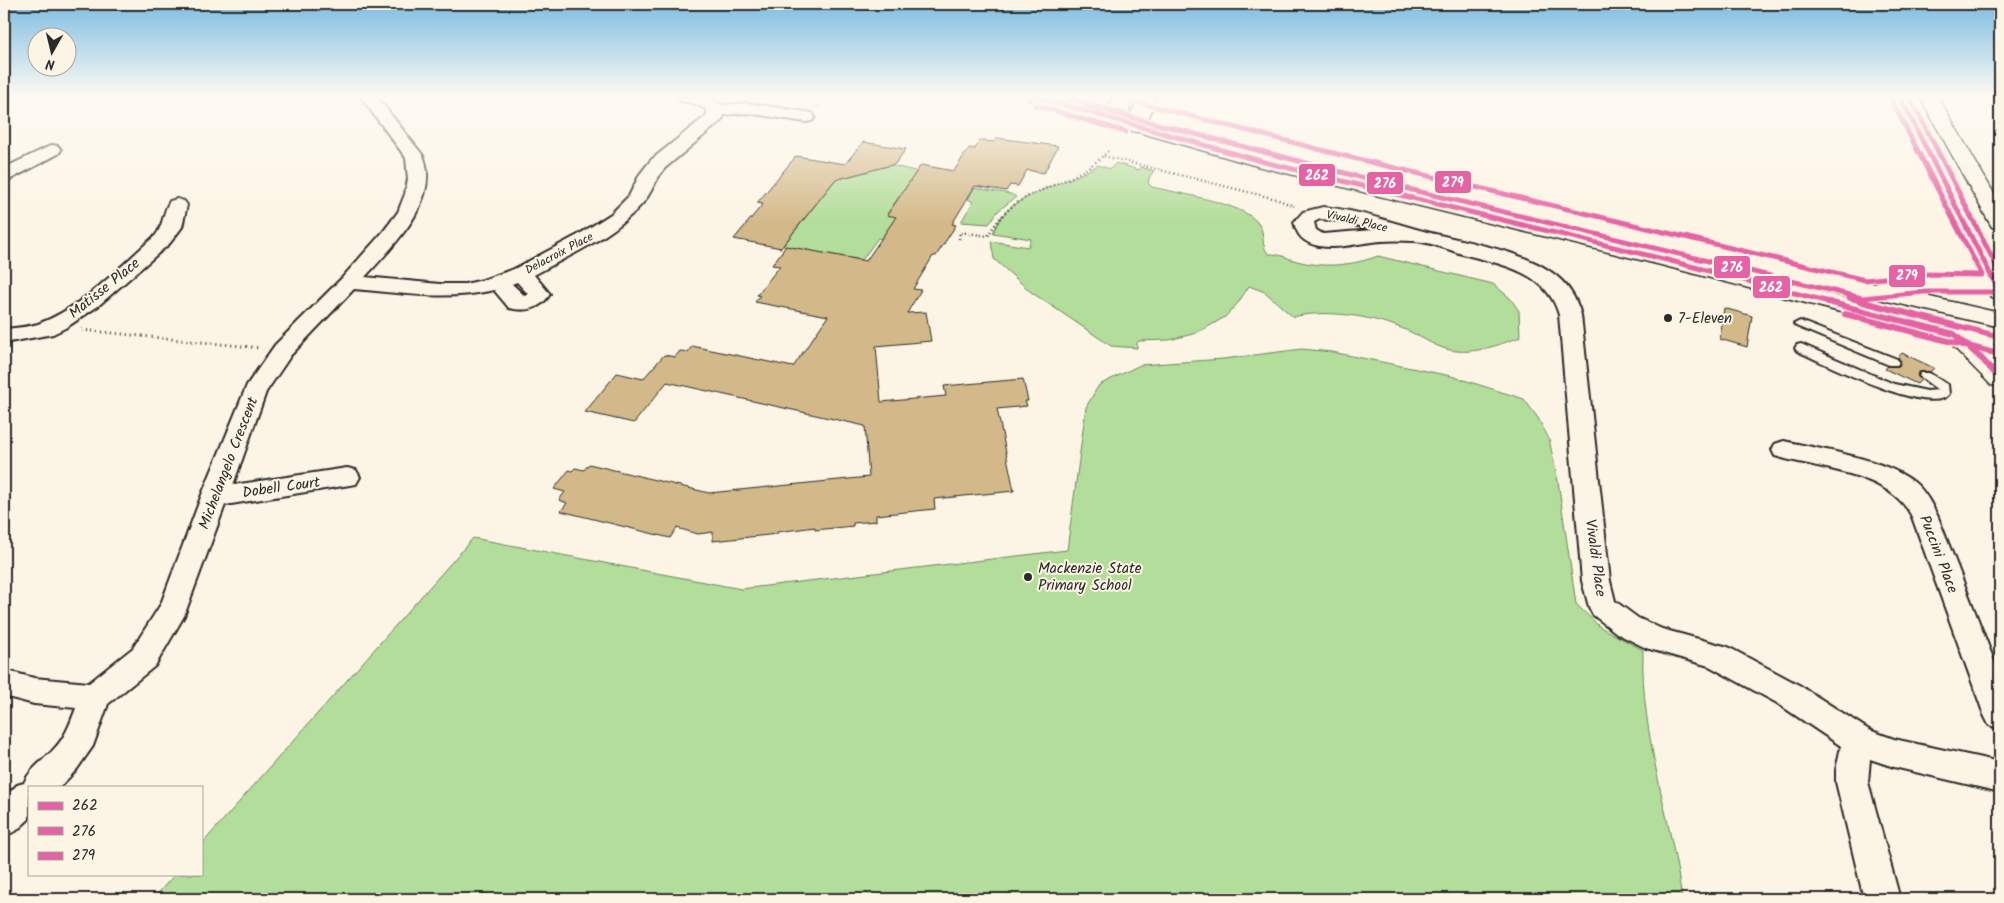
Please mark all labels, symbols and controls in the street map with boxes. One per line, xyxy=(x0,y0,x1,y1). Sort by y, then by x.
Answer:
north arrow xyxy=(28,28,78,78)
text: N xyxy=(44,52,56,75)
line badge: 262 xyxy=(1298,163,1336,187)
text: 262 xyxy=(1305,165,1329,187)
line badge: 279 xyxy=(1434,170,1472,194)
line badge: 276 xyxy=(1366,171,1404,195)
text: 279 xyxy=(1442,172,1464,194)
text: 276 xyxy=(1374,173,1397,195)
street label: Vivaldi Place xyxy=(1324,205,1390,238)
street label: Delacroix Place xyxy=(522,227,597,279)
street label: Matisse Place xyxy=(64,252,146,325)
line badge: 276 xyxy=(1713,255,1751,279)
text: 276 xyxy=(1721,257,1744,279)
line badge: 279 xyxy=(1888,264,1926,288)
text: 279 xyxy=(1896,265,1918,287)
line badge: 262 xyxy=(1752,275,1791,299)
text: 262 xyxy=(1759,277,1783,299)
place label: 7-Eleven xyxy=(1678,307,1732,331)
marker: 7-Eleven xyxy=(1662,312,1674,324)
street label: Michelangelo Crescent xyxy=(193,393,265,533)
street label: Dobell Court xyxy=(241,471,322,505)
street label: Puccini Place xyxy=(1912,512,1964,597)
street label: Vivaldi Place xyxy=(1578,518,1612,599)
place label: Mackenzie State Primary School xyxy=(1038,557,1142,598)
marker: Mackenzie State Primary School xyxy=(1022,571,1034,583)
legend xyxy=(28,786,202,876)
text: 262 xyxy=(72,794,98,818)
text: 276 xyxy=(72,820,96,844)
text: 279 xyxy=(72,844,96,868)

